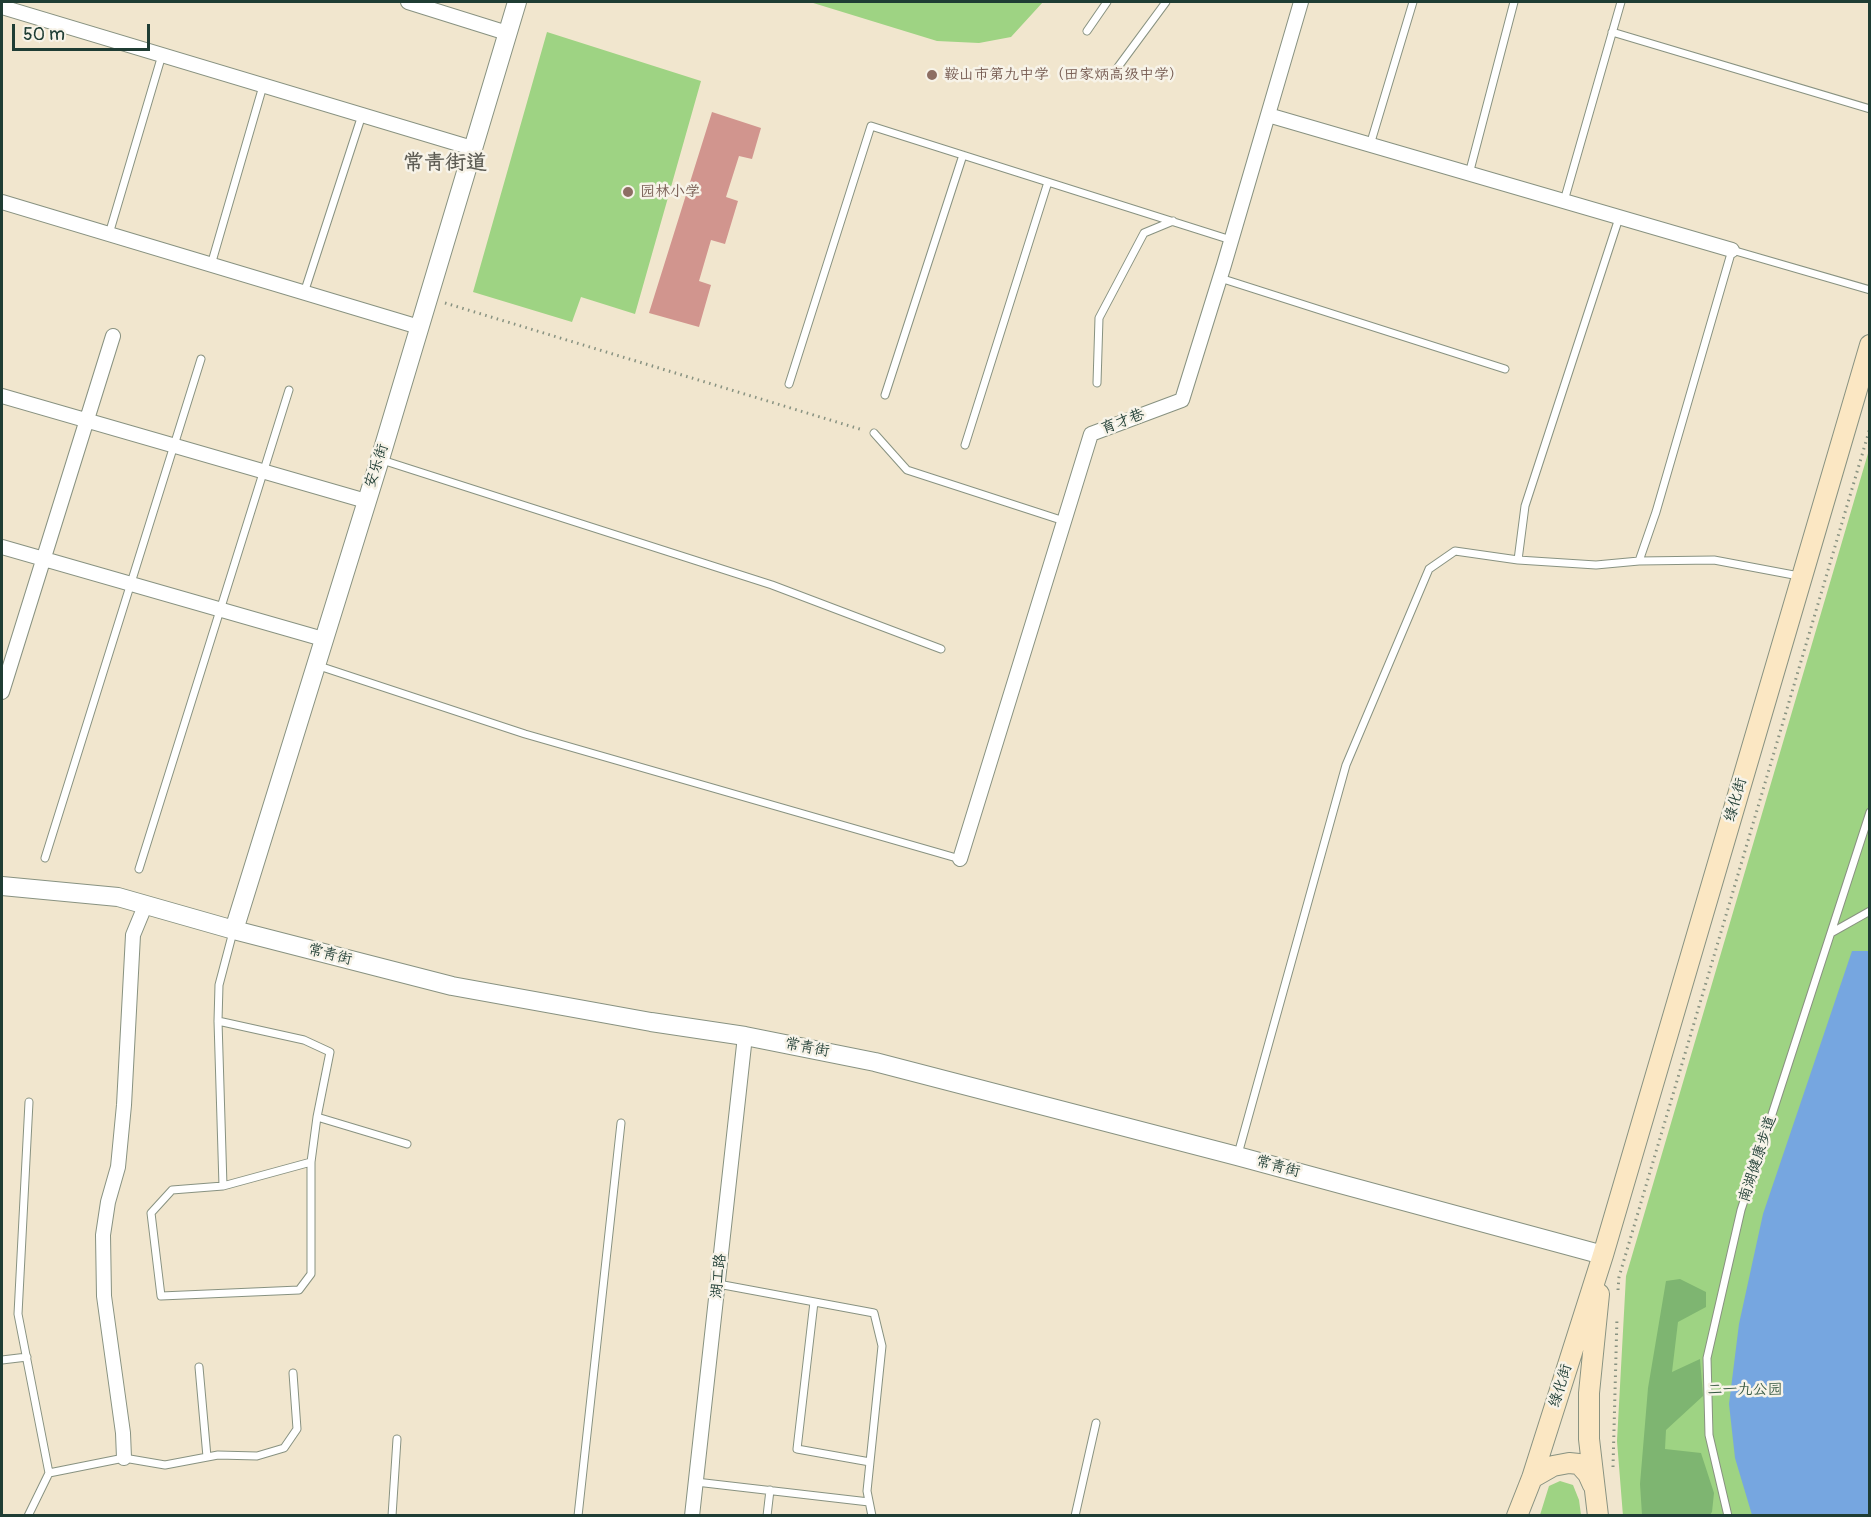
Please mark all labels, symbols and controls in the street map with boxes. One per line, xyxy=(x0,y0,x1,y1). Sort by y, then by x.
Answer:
scale bar xyxy=(15,12,153,50)
text: 50 m xyxy=(23,23,65,46)
place label: 鞍山市第九中学（田家炳高级中学） xyxy=(944,66,1184,84)
marker: 鞍山市第九中学（田家炳高级中学） xyxy=(925,68,939,82)
district label: 常青街道 xyxy=(403,151,487,177)
place label: 园林小学 xyxy=(640,183,700,201)
marker: 园林小学 xyxy=(621,185,635,199)
street label: 育才巷 xyxy=(1099,406,1147,438)
street label: 安乐街 xyxy=(361,442,393,490)
street label: 绿化街 xyxy=(1721,776,1751,824)
street label: 常青街 xyxy=(306,941,354,969)
street label: 常青街 xyxy=(783,1035,831,1061)
street label: 南湖健康步道 xyxy=(1736,1113,1780,1205)
street label: 常青街 xyxy=(1254,1152,1302,1182)
street label: 湖工路 xyxy=(708,1253,730,1299)
street label: 绿化街 xyxy=(1546,1362,1576,1410)
park label: 二一九公园 xyxy=(1708,1381,1782,1399)

